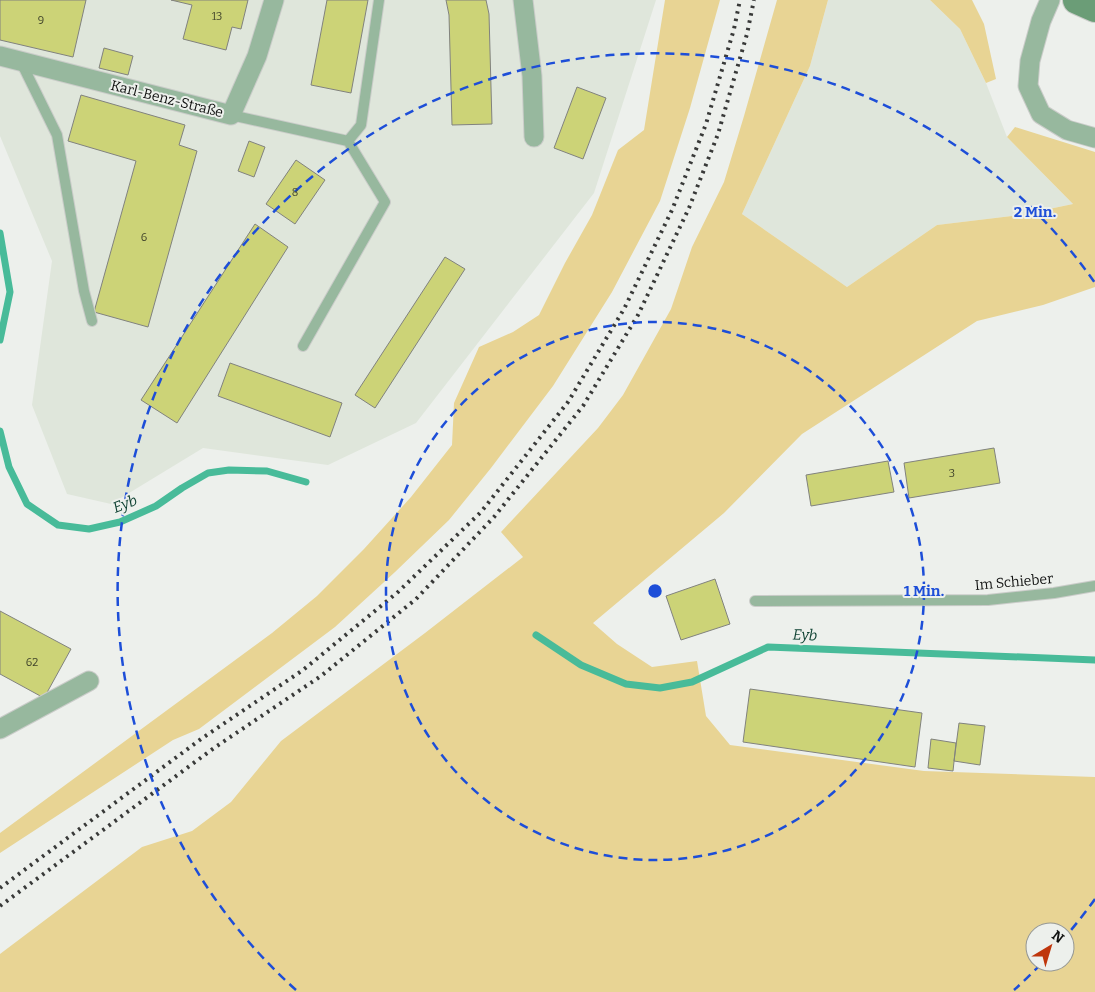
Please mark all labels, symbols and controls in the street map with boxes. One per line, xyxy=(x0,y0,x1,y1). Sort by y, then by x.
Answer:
house number: 13 xyxy=(212,10,222,23)
house number: 9 xyxy=(38,14,44,27)
street label: Karl-Benz-Straße xyxy=(109,77,225,121)
house number: 8 xyxy=(292,186,298,199)
text: 2 Min. xyxy=(1014,203,1056,221)
house number: 6 xyxy=(141,231,147,244)
house number: 3 xyxy=(949,467,955,480)
water label: Eyb xyxy=(110,491,140,517)
street label: Im Schieber xyxy=(974,570,1054,594)
centre of rings xyxy=(646,582,664,600)
text: 1 Min. xyxy=(904,582,944,600)
water label: Eyb xyxy=(792,626,818,644)
house number: 62 xyxy=(26,656,38,669)
north arrow xyxy=(1025,922,1075,972)
text: N xyxy=(1048,927,1067,947)

